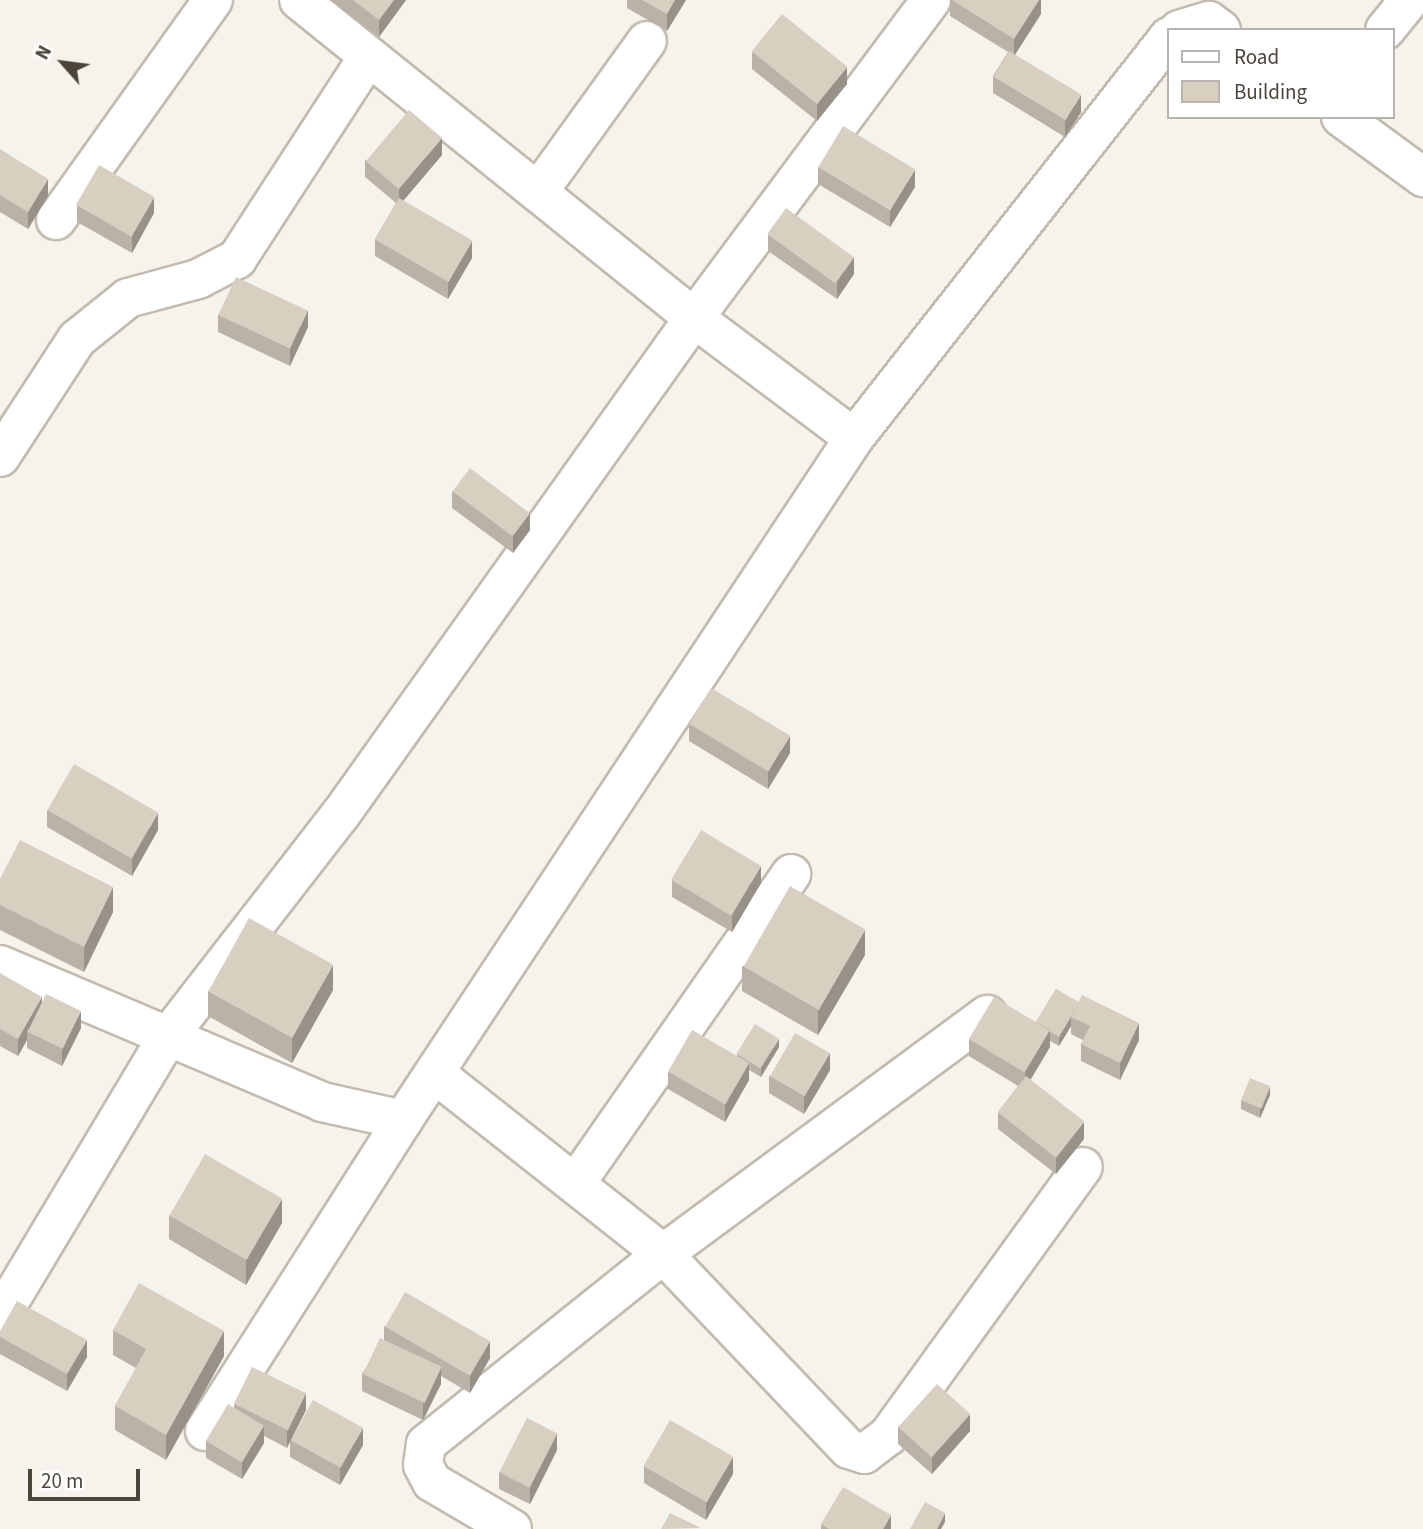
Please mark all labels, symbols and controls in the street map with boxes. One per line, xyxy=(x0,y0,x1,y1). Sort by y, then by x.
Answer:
north arrow xyxy=(28,28,98,98)
legend xyxy=(1168,28,1395,119)
text: N xyxy=(29,41,59,65)
text: Road xyxy=(1234,42,1279,72)
text: Building xyxy=(1234,77,1307,107)
scale bar xyxy=(32,1456,144,1500)
text: 20 m xyxy=(41,1466,83,1496)

